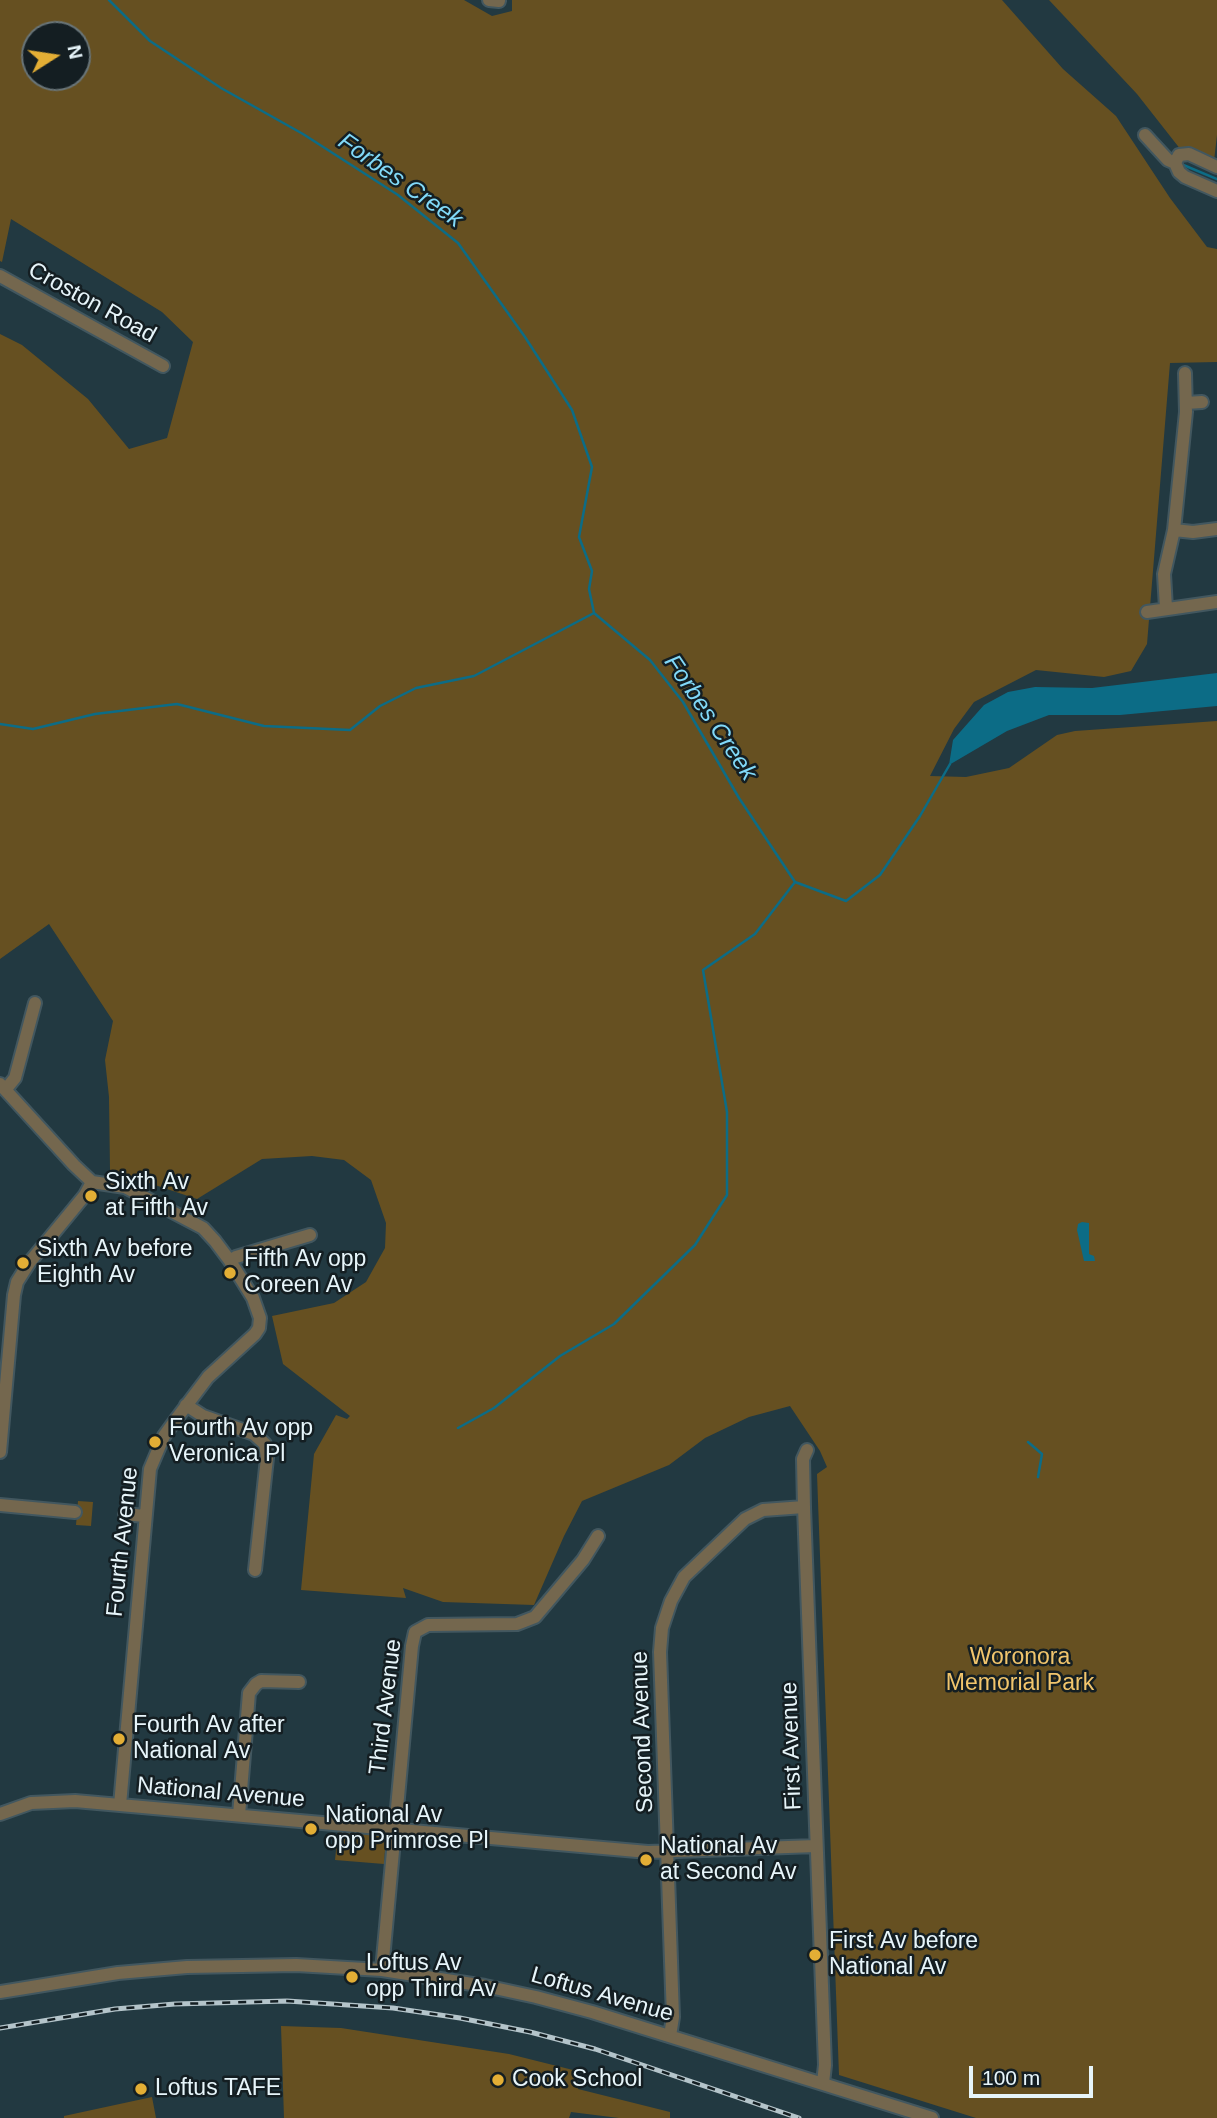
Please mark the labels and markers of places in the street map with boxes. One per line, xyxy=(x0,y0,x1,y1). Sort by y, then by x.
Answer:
place label: Sixth Av at Fifth Av xyxy=(105,1169,208,1223)
marker: Sixth Av at Fifth Av xyxy=(83,1188,99,1204)
place label: Sixth Av before Eighth Av xyxy=(37,1236,193,1290)
place label: Fifth Av opp Coreen Av xyxy=(244,1246,366,1300)
marker: Sixth Av before Eighth Av xyxy=(15,1255,31,1271)
marker: Fifth Av opp Coreen Av xyxy=(222,1265,238,1281)
place label: Fourth Av opp Veronica Pl xyxy=(169,1415,313,1469)
marker: Fourth Av opp Veronica Pl xyxy=(147,1434,163,1450)
place label: Fourth Av after National Av xyxy=(133,1712,285,1766)
marker: Fourth Av after National Av xyxy=(111,1731,127,1747)
place label: National Av opp Primrose Pl xyxy=(325,1802,489,1856)
marker: National Av opp Primrose Pl xyxy=(303,1821,319,1837)
place label: National Av at Second Av xyxy=(660,1833,796,1887)
marker: National Av at Second Av xyxy=(638,1852,654,1868)
place label: First Av before National Av xyxy=(829,1928,978,1982)
marker: First Av before National Av xyxy=(807,1947,823,1963)
place label: Loftus Av opp Third Av xyxy=(366,1950,496,2004)
marker: Loftus Av opp Third Av xyxy=(344,1969,360,1985)
place label: Cook School xyxy=(512,2066,642,2094)
marker: Cook School xyxy=(490,2072,506,2088)
place label: Loftus TAFE xyxy=(155,2075,281,2103)
marker: Loftus TAFE xyxy=(133,2081,149,2097)

